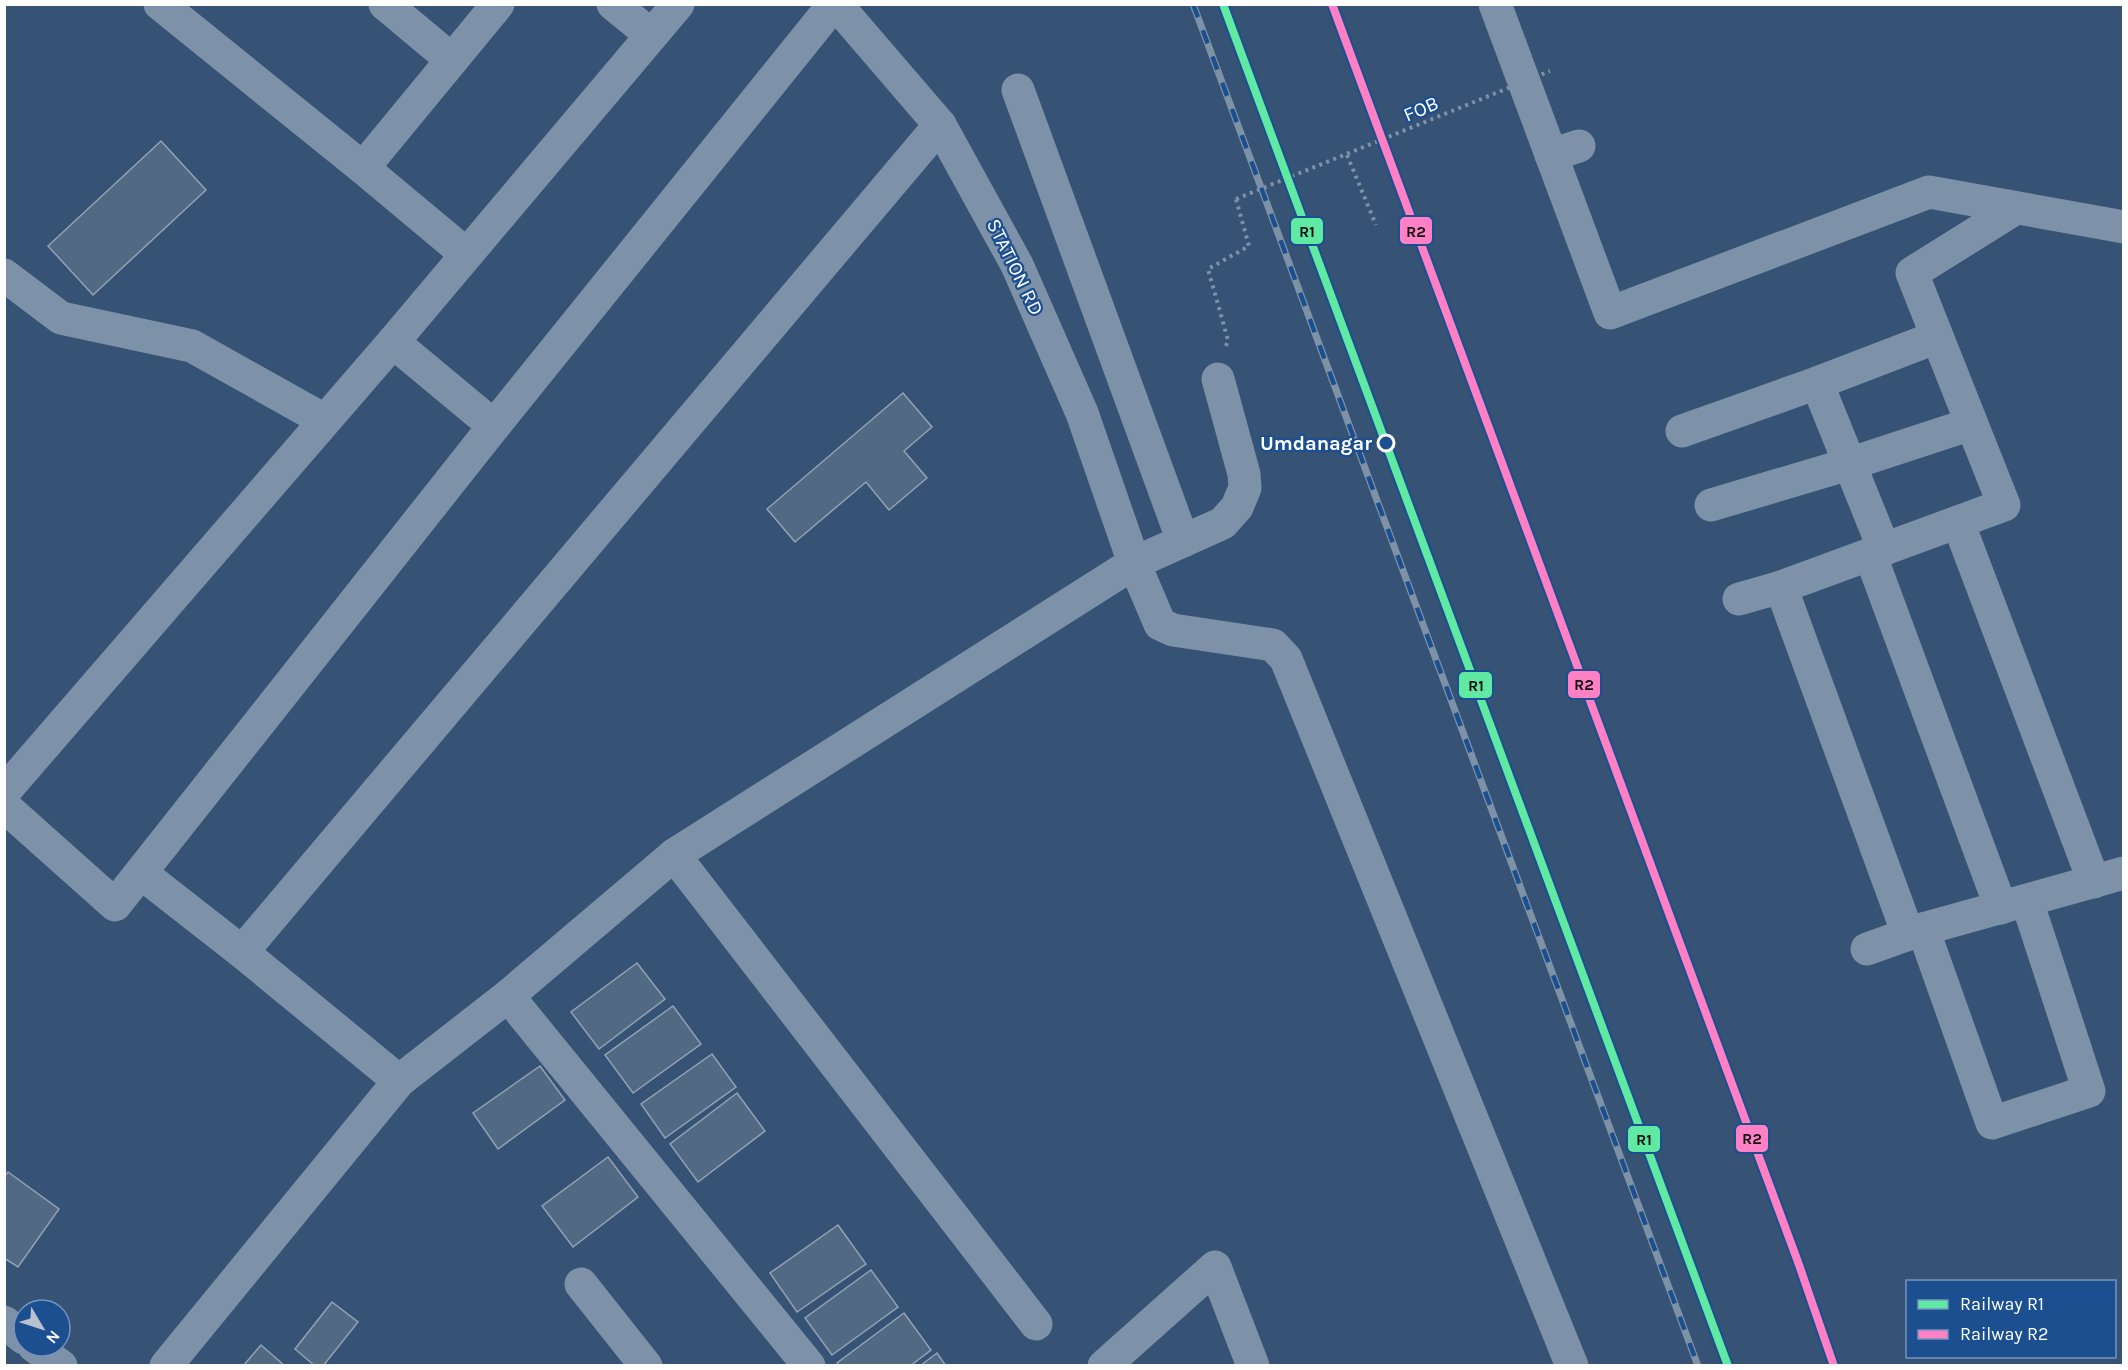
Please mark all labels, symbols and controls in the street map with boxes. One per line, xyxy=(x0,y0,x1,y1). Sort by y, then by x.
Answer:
street label: FOB xyxy=(1400,91,1442,127)
street label: STATION RD xyxy=(982,215,1048,319)
line badge: R2 xyxy=(1399,216,1433,245)
line badge: R1 xyxy=(1290,217,1324,245)
text: R1 xyxy=(1299,222,1315,241)
text: R2 xyxy=(1406,222,1426,241)
place label: Umdanagar xyxy=(1260,432,1372,455)
marker: Umdanagar xyxy=(1377,434,1395,452)
line badge: R2 xyxy=(1567,670,1601,699)
line badge: R1 xyxy=(1458,671,1493,699)
text: R2 xyxy=(1574,675,1594,694)
text: R1 xyxy=(1468,676,1484,695)
line badge: R2 xyxy=(1735,1124,1769,1153)
line badge: R1 xyxy=(1627,1125,1661,1153)
text: R2 xyxy=(1742,1129,1762,1148)
text: R1 xyxy=(1636,1130,1652,1149)
legend xyxy=(1906,1280,2116,1358)
text: Railway R1 xyxy=(1960,1293,2044,1315)
north arrow xyxy=(12,1298,72,1358)
text: Railway R2 xyxy=(1960,1323,2048,1345)
text: N xyxy=(42,1327,64,1348)

